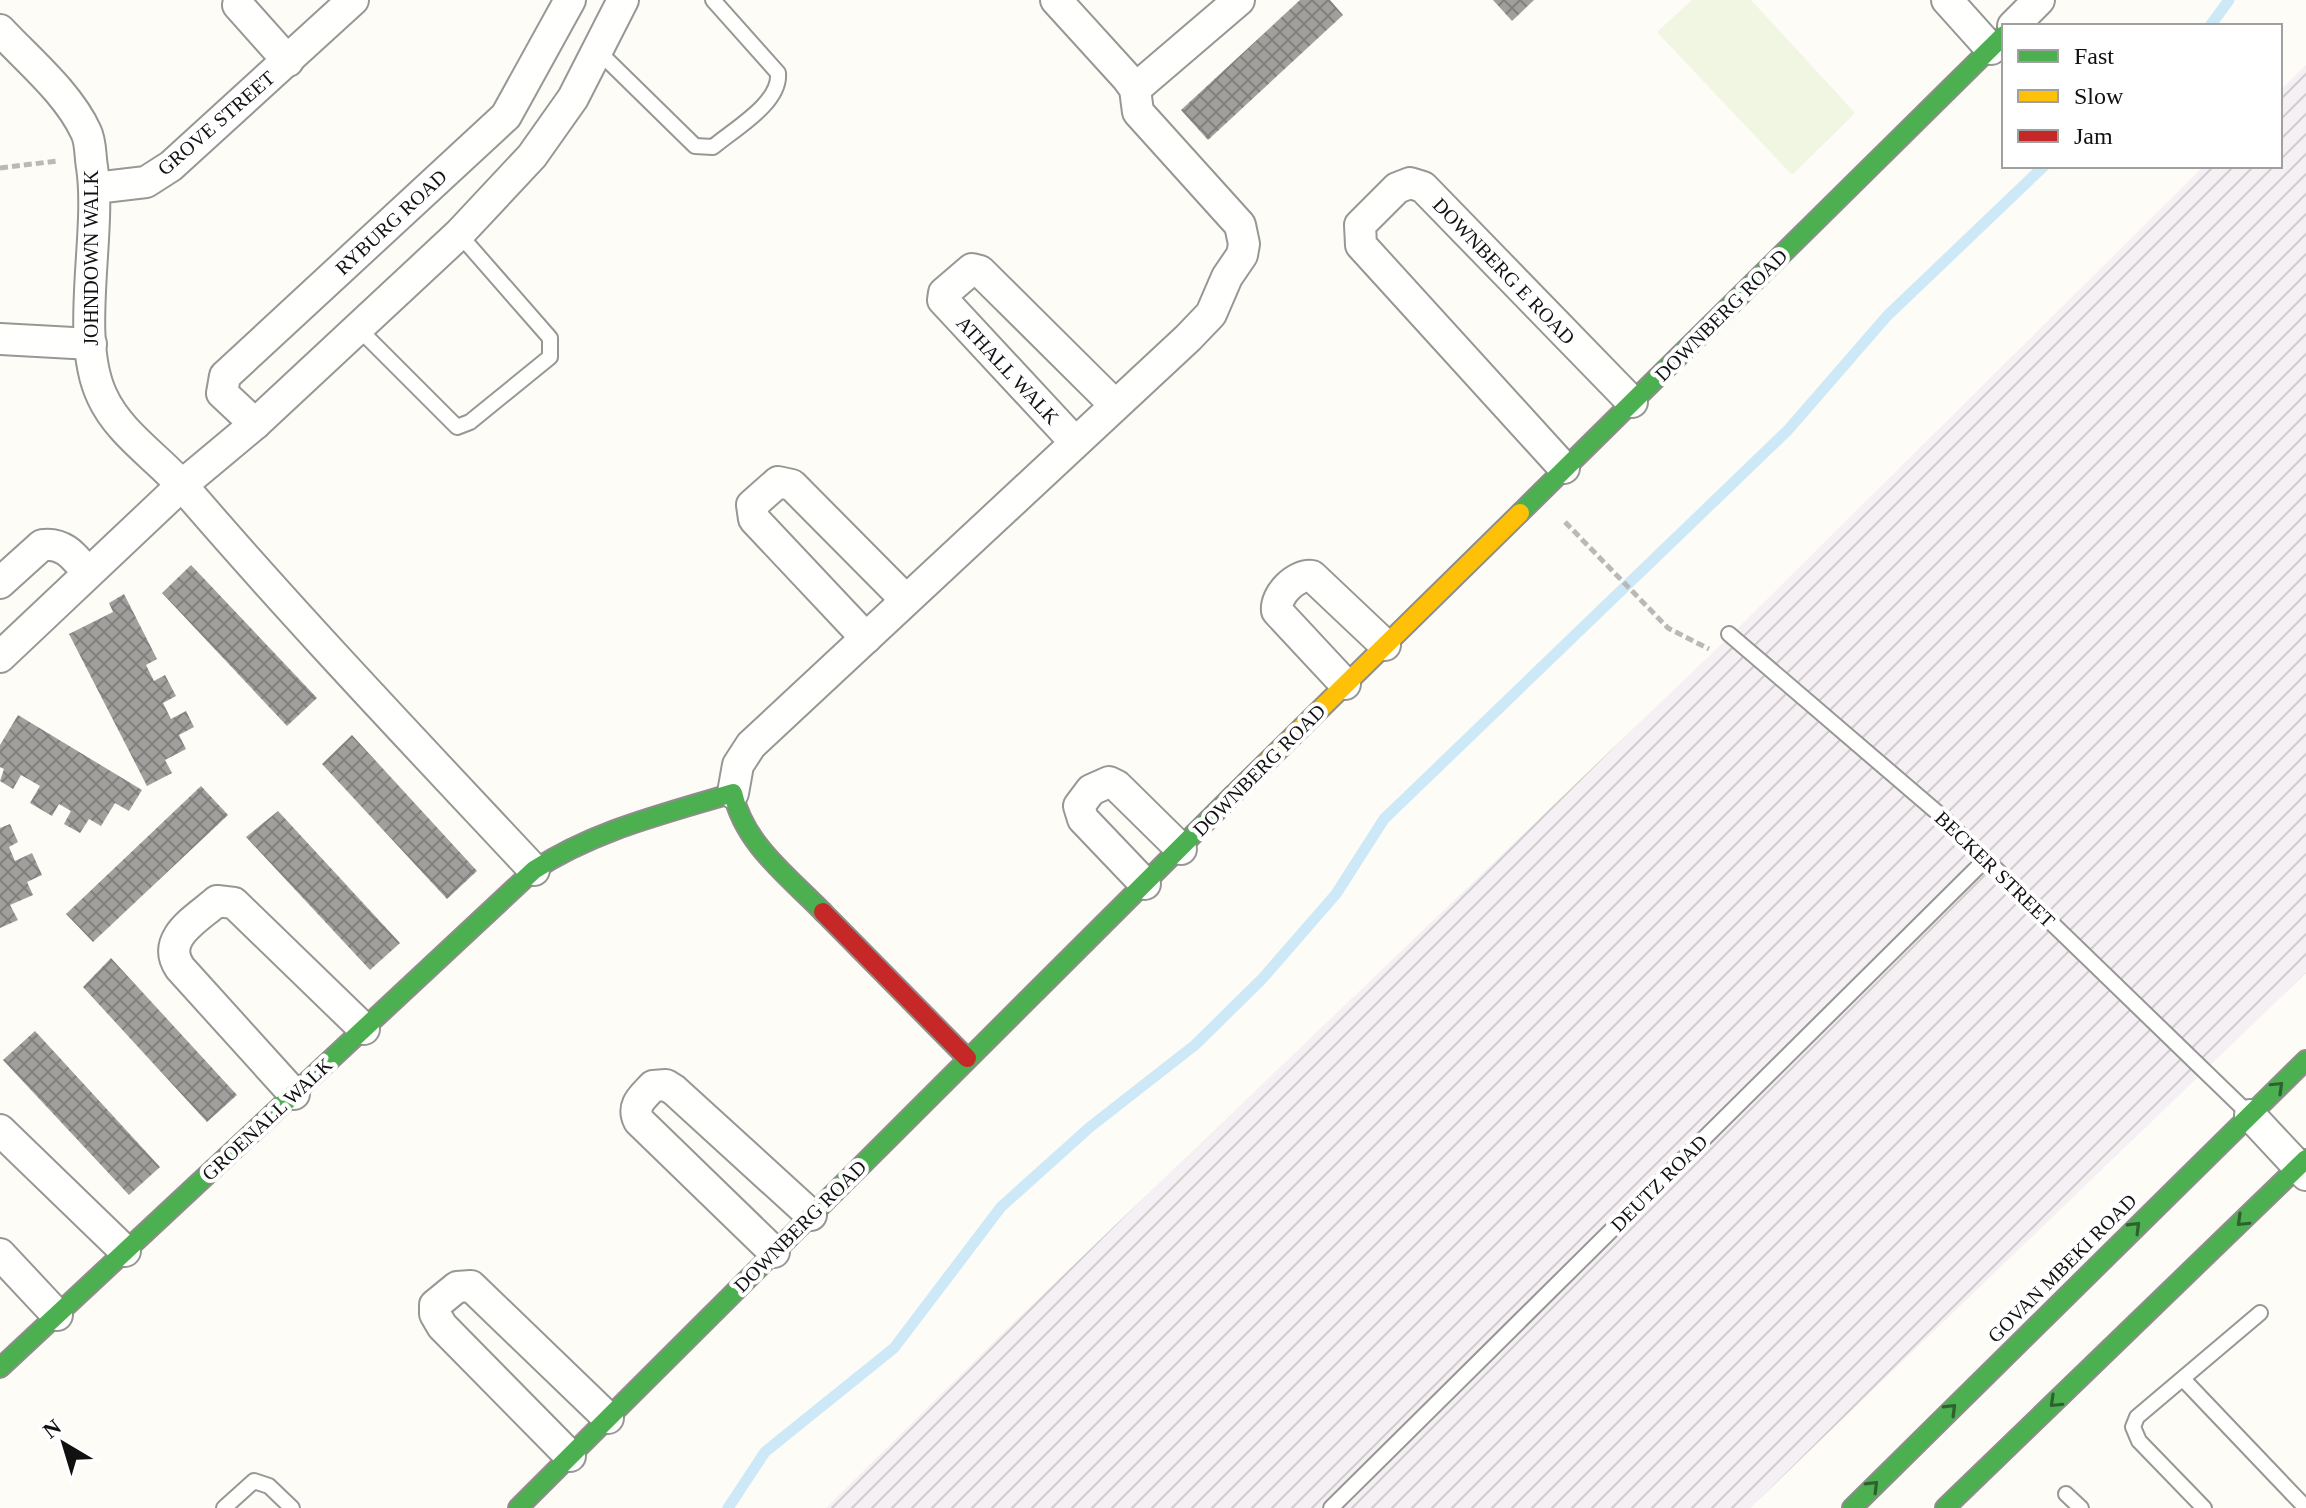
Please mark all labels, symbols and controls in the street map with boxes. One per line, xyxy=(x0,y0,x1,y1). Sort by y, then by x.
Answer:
legend xyxy=(2002,24,2282,168)
text: Fast xyxy=(2074,43,2114,69)
street label: GROVE STREET xyxy=(153,66,279,180)
text: Slow xyxy=(2074,83,2124,109)
text: Jam xyxy=(2074,123,2113,149)
street label: RYBURG ROAD xyxy=(331,165,451,279)
street label: JOHNDOWN WALK xyxy=(80,170,102,346)
street label: DOWNBERG E ROAD xyxy=(1429,193,1579,349)
street label: DOWNBERG ROAD xyxy=(1651,245,1791,385)
street label: ATHALL WALK xyxy=(952,312,1064,429)
street label: DOWNBERG ROAD xyxy=(1189,700,1329,840)
street label: BECKER STREET xyxy=(1931,806,2059,932)
street label: GROENALL WALK xyxy=(198,1053,337,1185)
one-way arrow xyxy=(2269,1082,2283,1097)
street label: DEUTZ ROAD xyxy=(1606,1130,1712,1236)
street label: DOWNBERG ROAD xyxy=(730,1156,870,1296)
street label: GOVAN MBEKI ROAD xyxy=(1983,1189,2141,1347)
one-way arrow xyxy=(2237,1212,2251,1226)
one-way arrow xyxy=(2126,1221,2140,1236)
one-way arrow xyxy=(2050,1392,2064,1407)
north arrow xyxy=(24,1404,104,1484)
one-way arrow xyxy=(1942,1404,1956,1419)
text: N xyxy=(38,1414,66,1443)
one-way arrow xyxy=(1864,1481,1878,1495)

